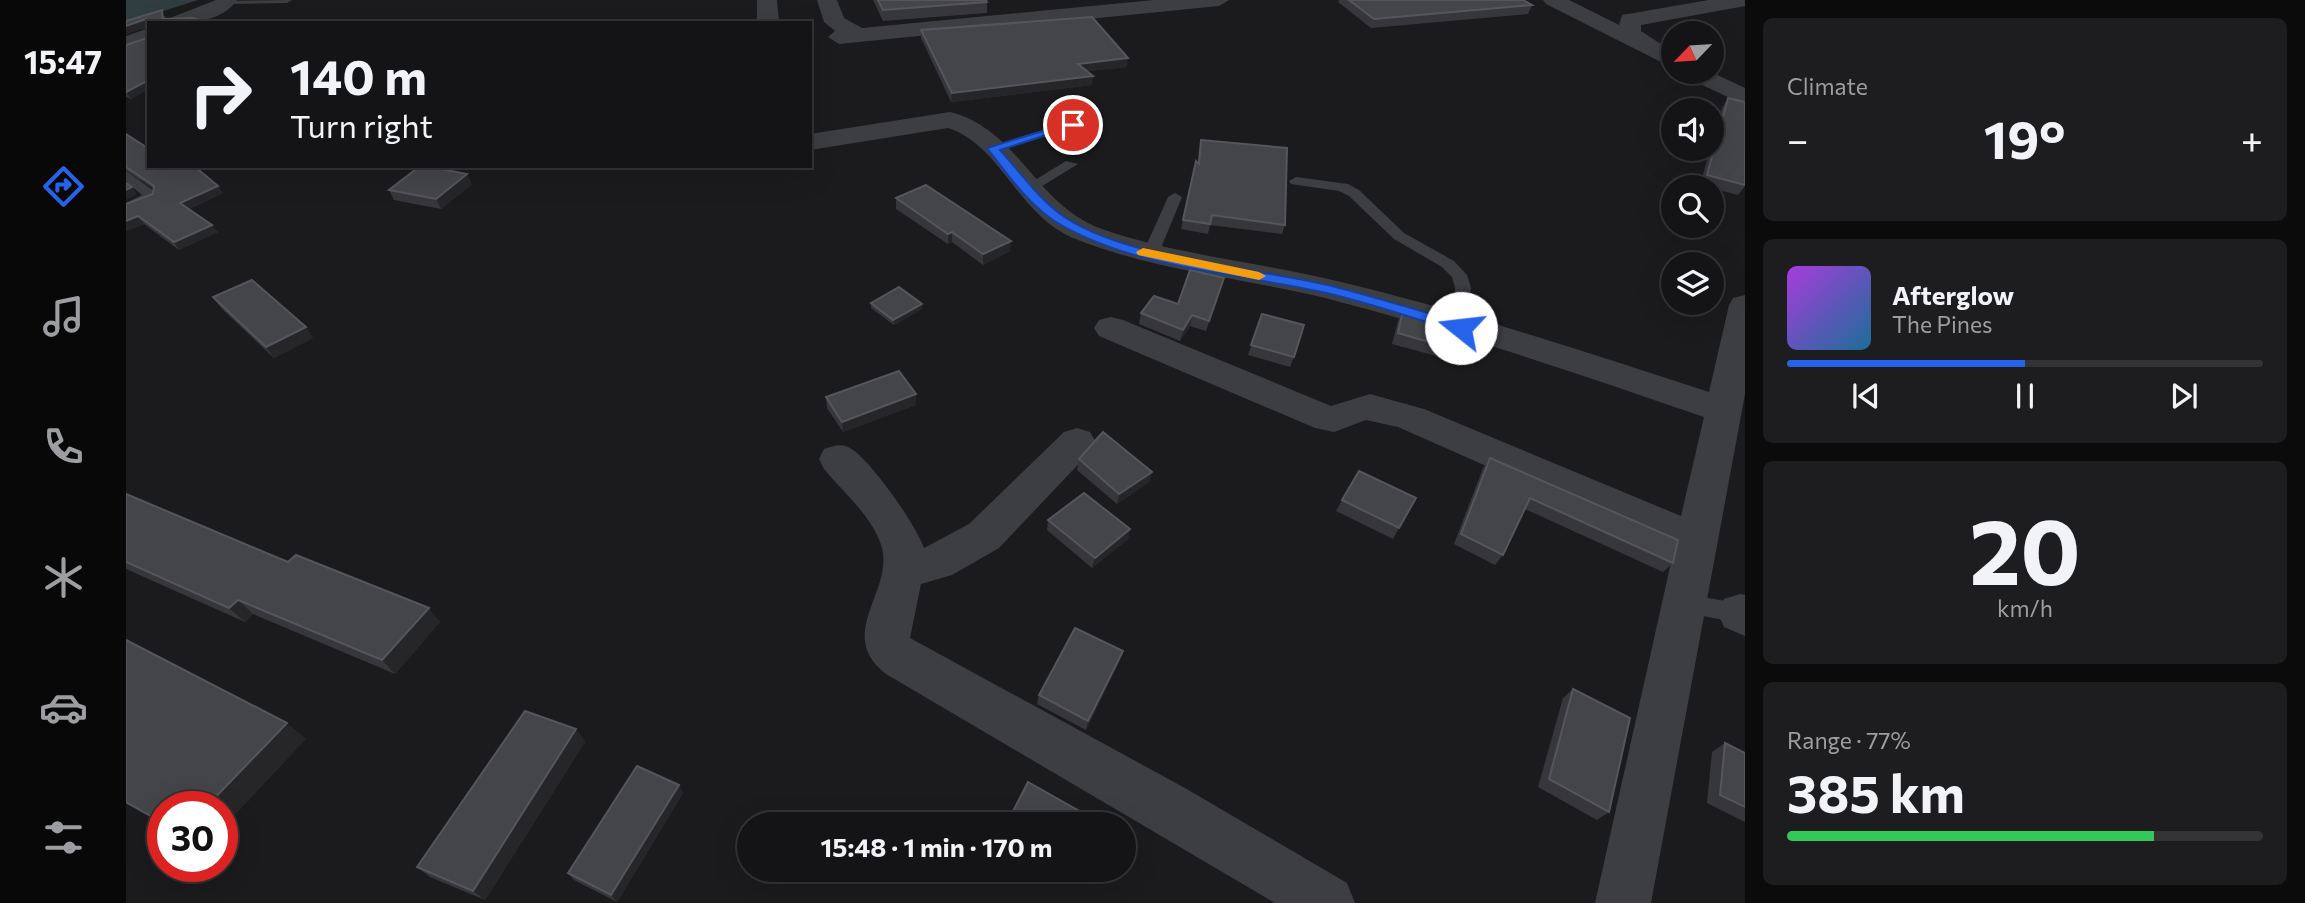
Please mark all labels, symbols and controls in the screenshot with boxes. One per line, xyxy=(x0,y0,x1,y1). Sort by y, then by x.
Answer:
north arrow xyxy=(1661,21,1724,84)
map controls xyxy=(1661,21,1724,315)
text: 15:47 xyxy=(24,41,102,81)
text: 140 m xyxy=(290,45,427,105)
icon: right xyxy=(175,49,266,140)
text: Climate xyxy=(1787,72,1868,100)
pin xyxy=(1043,95,1103,155)
button: sound xyxy=(1661,98,1724,161)
text: Turn right xyxy=(290,105,433,145)
icon: arrive xyxy=(1054,106,1092,144)
text: 19° xyxy=(1984,106,2065,170)
text: − xyxy=(1787,115,1809,162)
text: + xyxy=(2241,115,2263,162)
icon: directions xyxy=(39,162,88,211)
button: search xyxy=(1661,175,1724,238)
button: layers xyxy=(1661,252,1724,315)
text: Afterglow xyxy=(1892,279,2014,310)
position arrow xyxy=(1424,291,1498,365)
icon: music xyxy=(39,292,88,341)
text: The Pines xyxy=(1892,310,1993,338)
icon: previous xyxy=(1847,377,1885,415)
icon: pause xyxy=(2006,377,2044,415)
icon: next xyxy=(2165,377,2203,415)
icon: phone xyxy=(39,422,88,471)
text: 20 xyxy=(1969,492,2081,604)
icon: climate xyxy=(39,553,88,602)
text: km/h xyxy=(1997,594,2053,622)
icon: car xyxy=(39,683,88,732)
text: Range · 77% xyxy=(1787,726,1911,754)
text: 385 km xyxy=(1787,760,1965,824)
speed limit sign: 30 xyxy=(147,791,238,882)
icon: filters xyxy=(39,813,88,862)
text: 15:48 · 1 min · 170 m xyxy=(821,831,1052,862)

